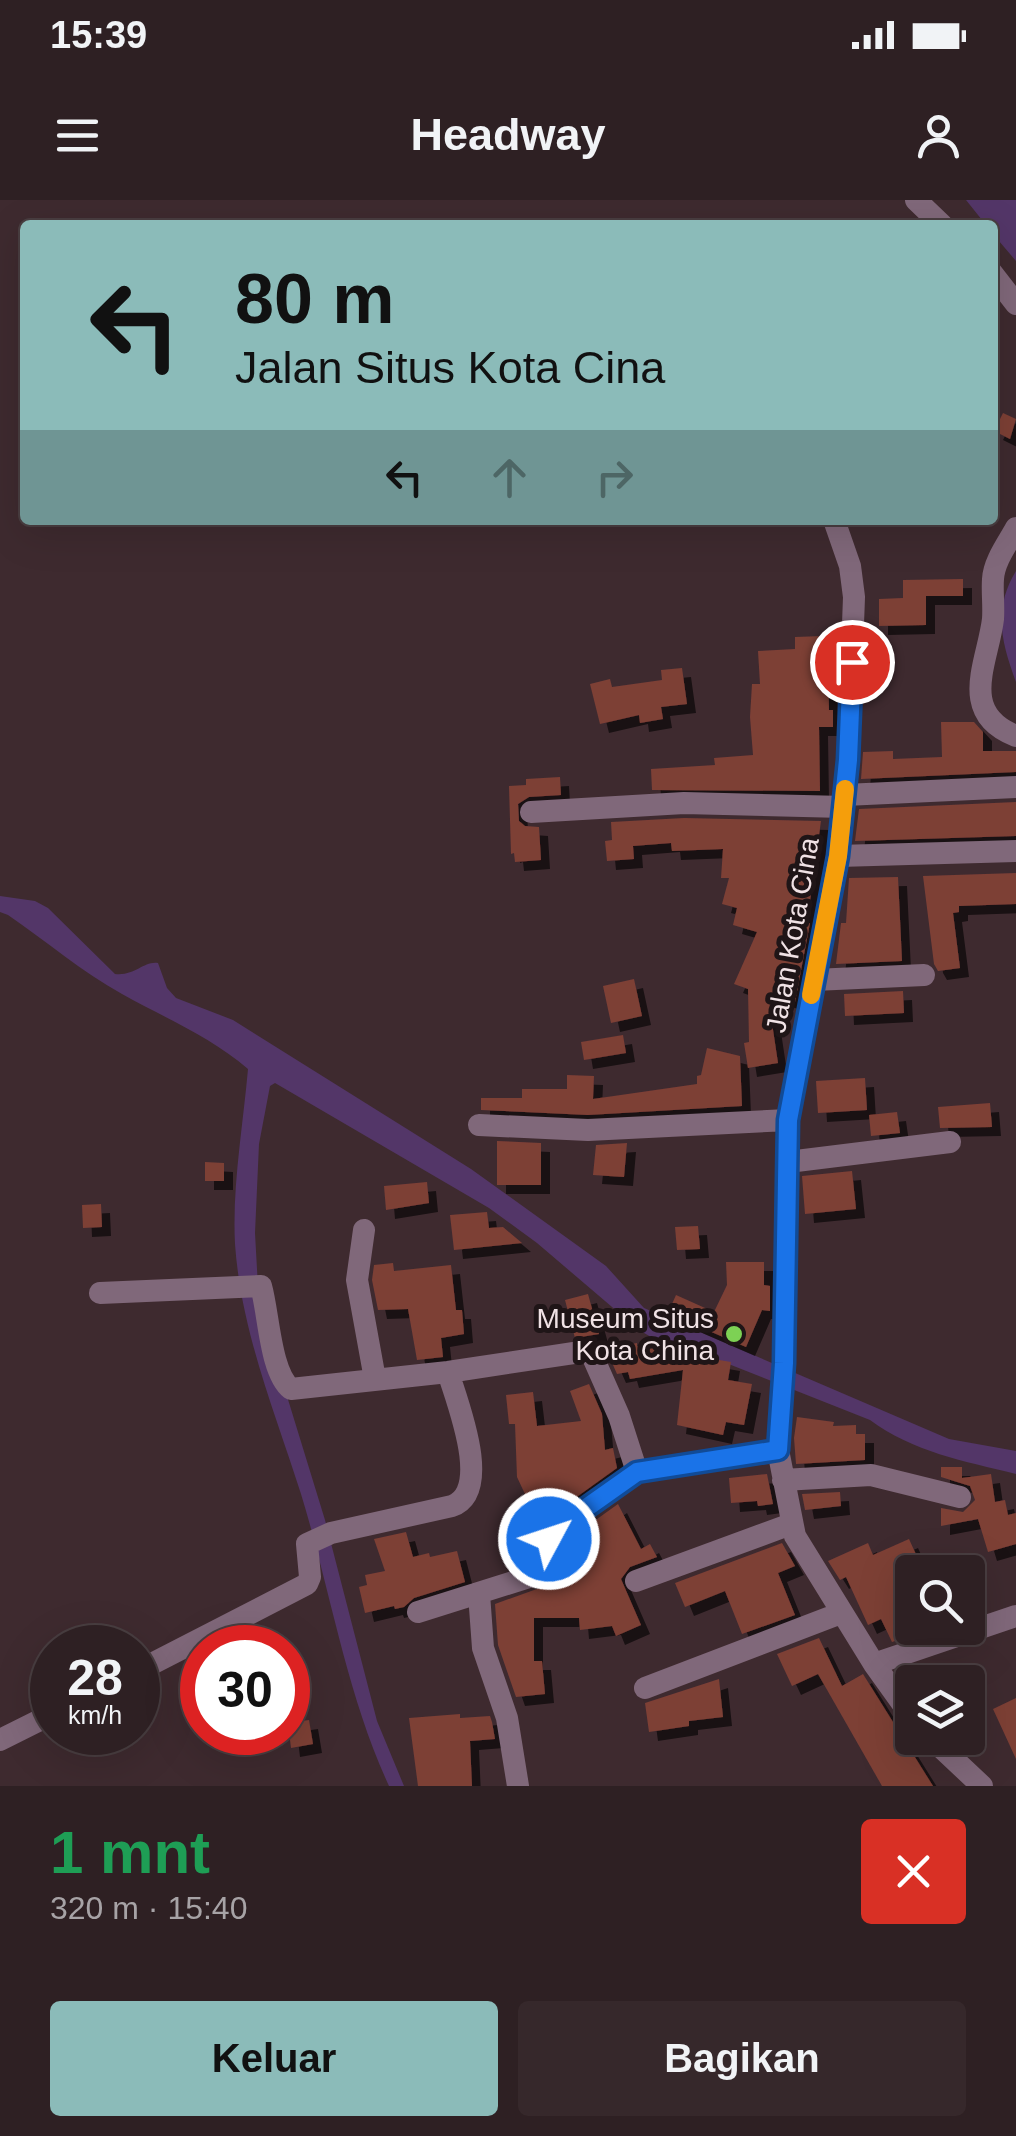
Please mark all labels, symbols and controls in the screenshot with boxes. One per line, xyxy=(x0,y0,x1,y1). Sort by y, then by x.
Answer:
text: 15:39 xyxy=(50,14,147,56)
icon: menu xyxy=(50,108,105,163)
icon: person xyxy=(911,108,966,163)
text: Headway xyxy=(410,109,606,160)
icon: left xyxy=(70,260,200,390)
text: 80 m xyxy=(235,260,395,338)
text: Jalan Situs Kota Cina xyxy=(235,342,665,393)
icon: left xyxy=(377,450,432,505)
icon: ahead xyxy=(482,450,537,505)
icon: right xyxy=(587,450,642,505)
pin xyxy=(810,620,895,705)
icon: arrive xyxy=(825,635,880,690)
street label: Jalan Kota Cina xyxy=(760,835,825,1035)
place label: Museum Situs Kota China xyxy=(537,1303,714,1366)
marker: Museum Situs Kota China xyxy=(723,1323,745,1345)
position arrow xyxy=(497,1487,601,1591)
map controls xyxy=(895,1555,985,1755)
button: search xyxy=(895,1555,985,1645)
speed limit sign: 30 xyxy=(180,1625,310,1755)
text: 28 xyxy=(67,1650,123,1706)
button: layers xyxy=(895,1665,985,1755)
text: km/h xyxy=(68,1701,122,1729)
text: 1 mnt xyxy=(50,1819,210,1886)
button: close xyxy=(861,1819,966,1924)
text: 320 m · 15:40 xyxy=(50,1890,247,1926)
button: Keluar xyxy=(50,2001,498,2116)
button: Bagikan xyxy=(518,2001,966,2116)

